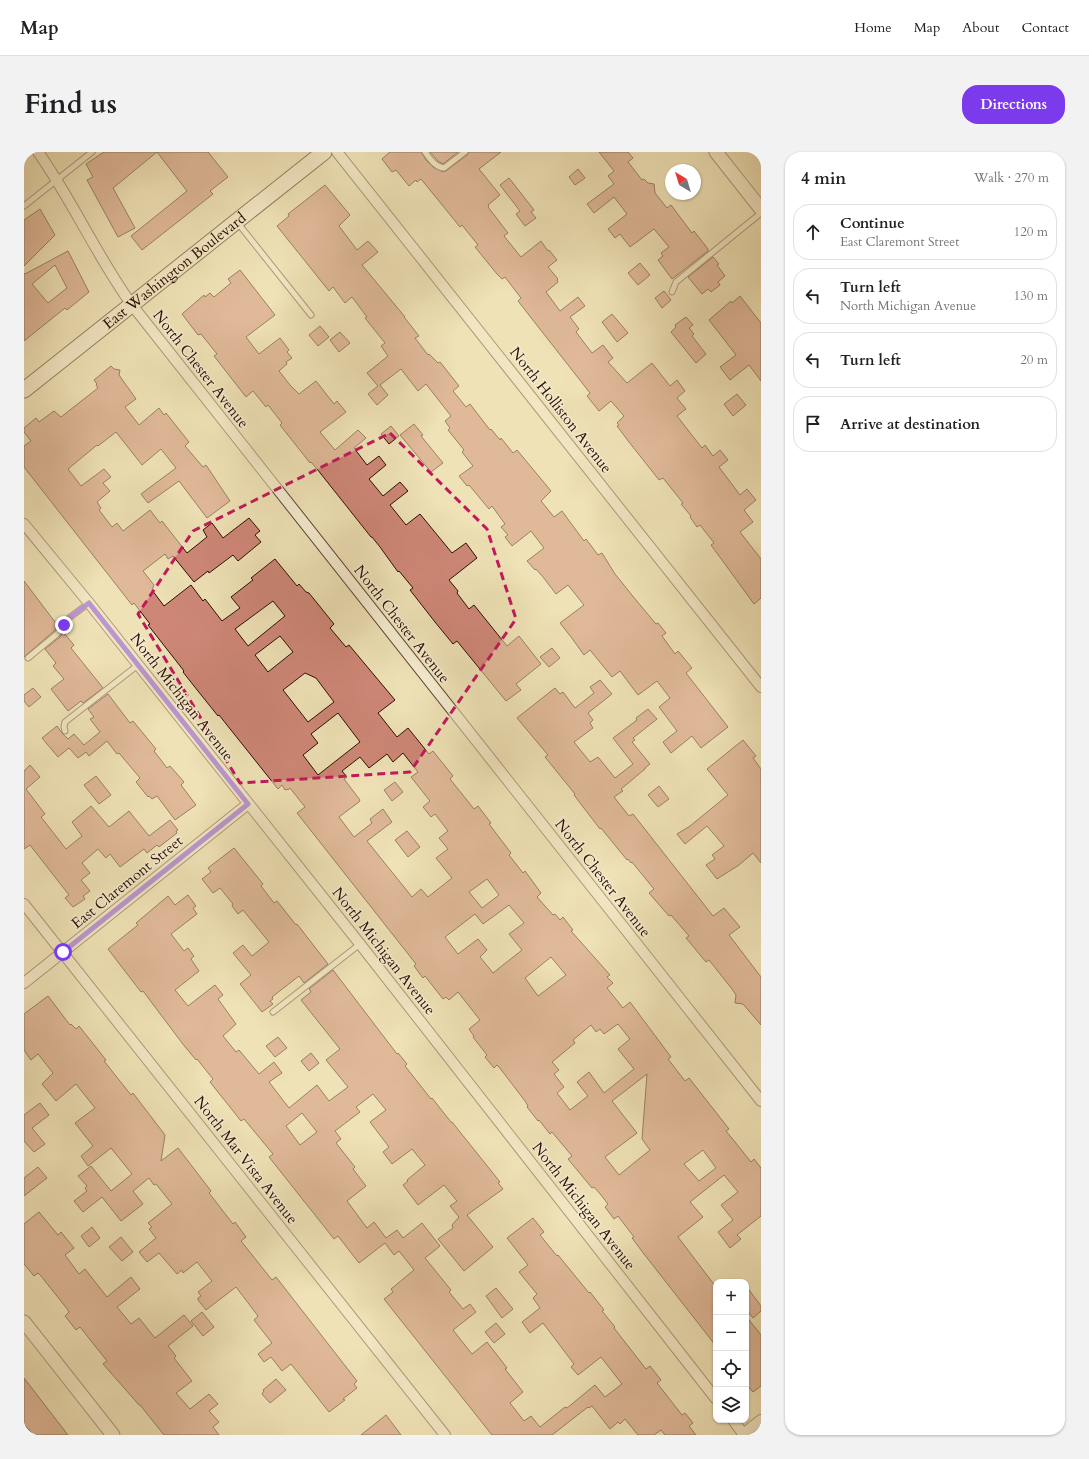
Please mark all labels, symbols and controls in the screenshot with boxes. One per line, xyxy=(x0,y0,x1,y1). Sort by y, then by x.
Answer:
text: Map xyxy=(20,15,59,41)
text: Home xyxy=(854,18,892,37)
text: Map xyxy=(914,18,940,37)
text: About xyxy=(962,18,999,37)
text: Contact xyxy=(1021,18,1069,37)
text: Find us xyxy=(24,85,117,123)
button: Directions xyxy=(962,85,1065,124)
north arrow xyxy=(665,164,701,200)
text: 4 min xyxy=(801,167,846,190)
text: Walk · 270 m xyxy=(974,169,1049,187)
street label: East Washington Boulevard xyxy=(99,208,250,334)
text: Continue xyxy=(840,213,905,233)
icon: ahead xyxy=(802,221,824,243)
text: 120 m xyxy=(1014,223,1048,241)
text: East Claremont Street xyxy=(840,233,959,251)
text: Turn left xyxy=(840,277,901,297)
icon: left xyxy=(802,285,824,307)
text: 130 m xyxy=(1014,287,1048,305)
text: North Michigan Avenue xyxy=(840,297,976,315)
street label: North Chester Avenue xyxy=(149,306,254,432)
street label: North Holliston Avenue xyxy=(505,343,617,477)
icon: left xyxy=(802,349,824,371)
text: Turn left xyxy=(840,350,901,370)
text: 20 m xyxy=(1020,351,1048,369)
icon: arrive xyxy=(802,413,824,435)
text: Arrive at destination xyxy=(840,414,980,434)
street label: North Chester Avenue xyxy=(350,561,455,687)
route end xyxy=(55,616,73,634)
street label: North Michigan Avenue xyxy=(126,629,238,765)
street label: North Chester Avenue xyxy=(551,815,656,941)
street label: East Claremont Street xyxy=(67,831,187,933)
street label: North Michigan Avenue xyxy=(328,883,440,1019)
route start xyxy=(54,943,72,961)
street label: North Mar Vista Avenue xyxy=(190,1092,303,1228)
street label: North Michigan Avenue xyxy=(528,1138,640,1274)
map controls xyxy=(713,1279,749,1423)
button: + xyxy=(713,1279,749,1315)
button: − xyxy=(713,1315,749,1351)
button: locate xyxy=(713,1351,749,1387)
button: layers xyxy=(713,1387,749,1423)

